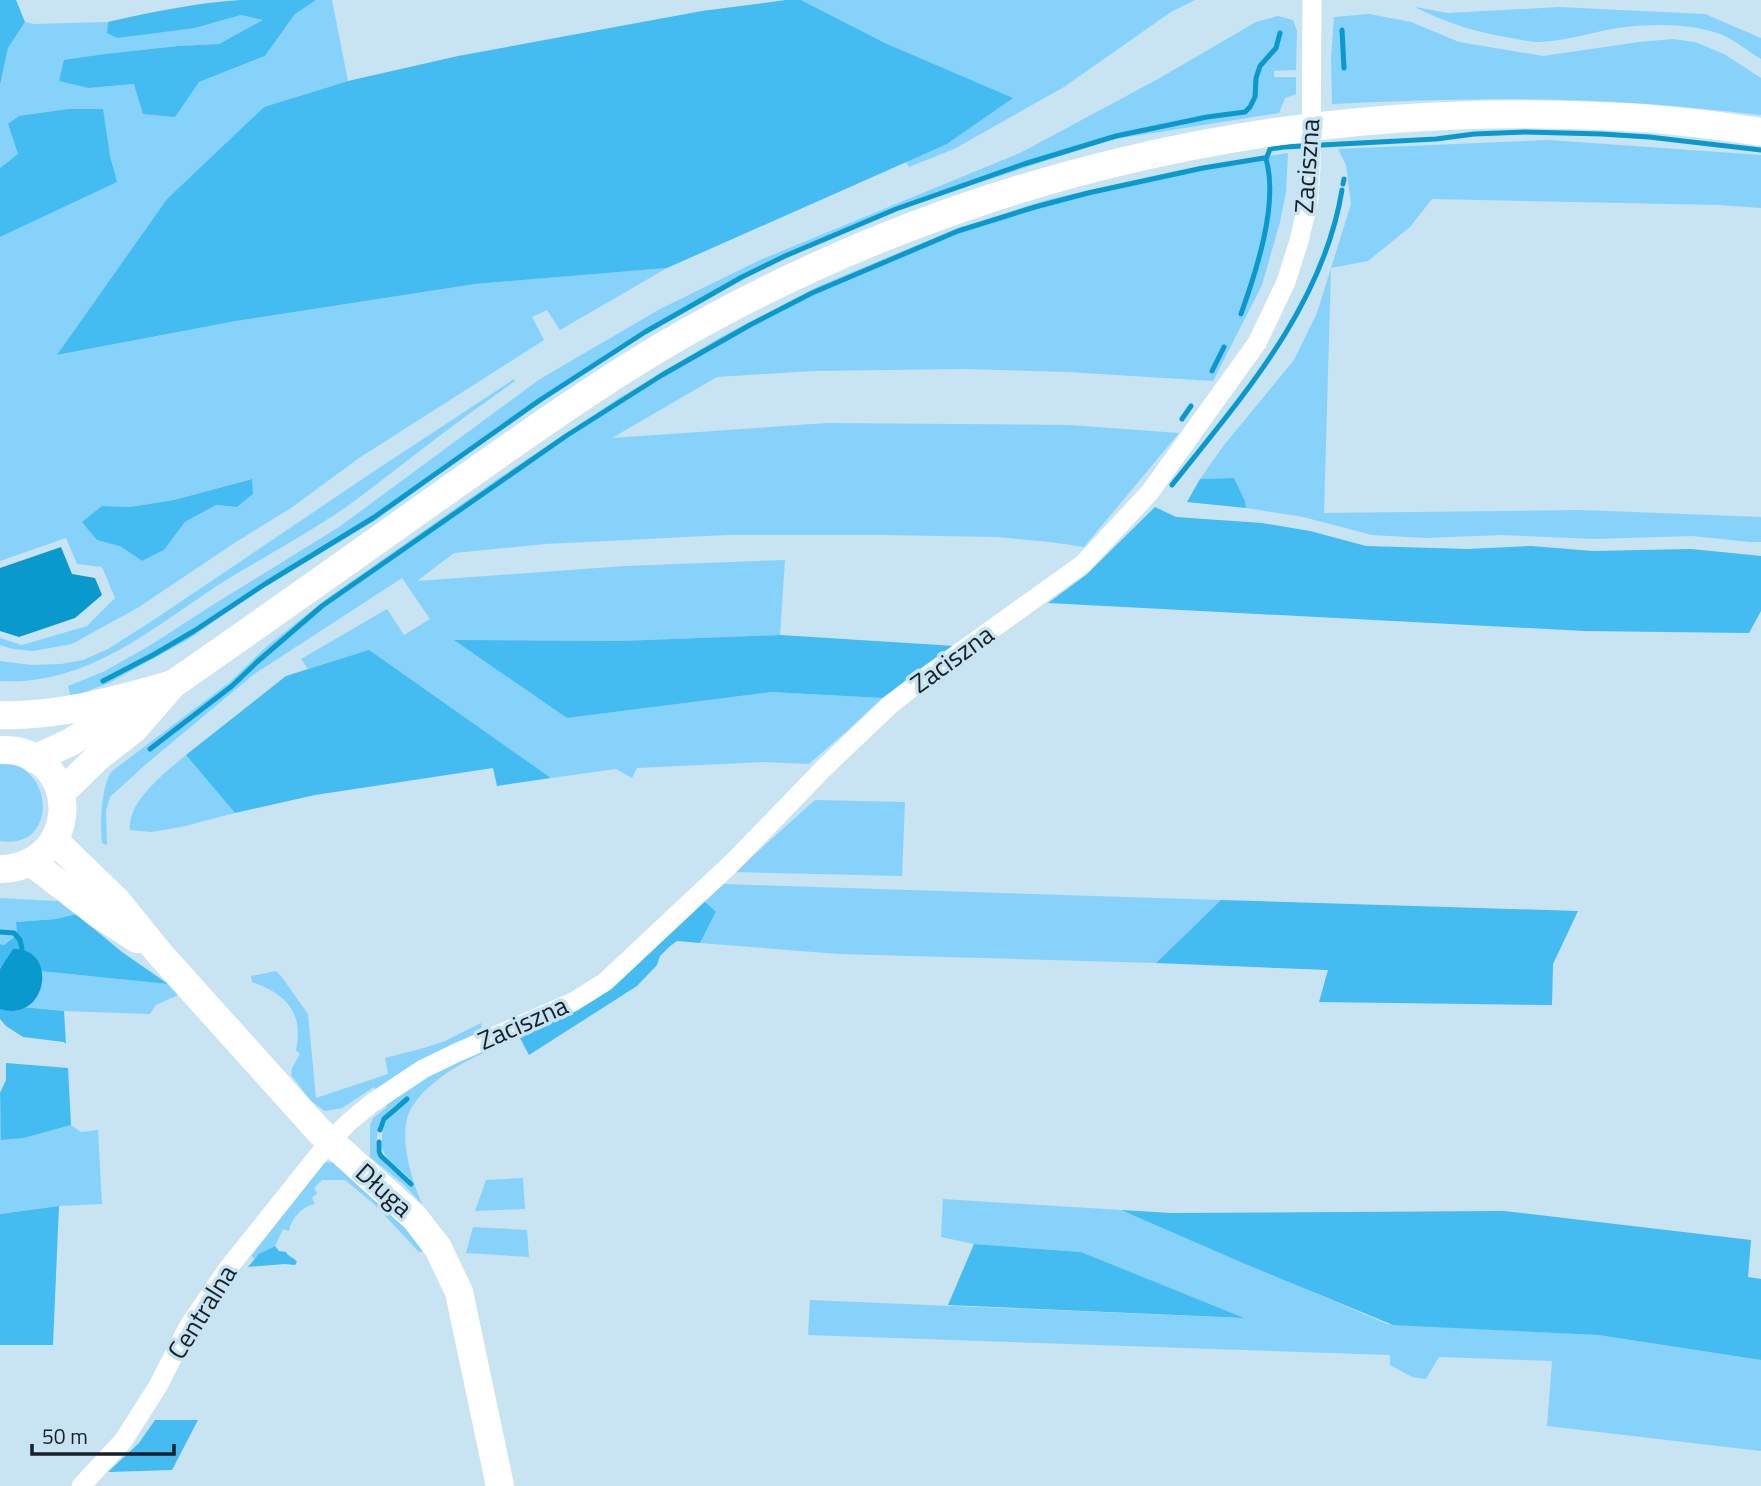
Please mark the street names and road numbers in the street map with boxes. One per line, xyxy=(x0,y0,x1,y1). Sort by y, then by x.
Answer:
street label: Zaciszna xyxy=(1284,117,1329,215)
street label: Zaciszna xyxy=(902,615,1002,702)
street label: Zaciszna xyxy=(472,985,574,1060)
street label: Długa xyxy=(347,1153,422,1226)
street label: Centralna xyxy=(157,1257,246,1367)

